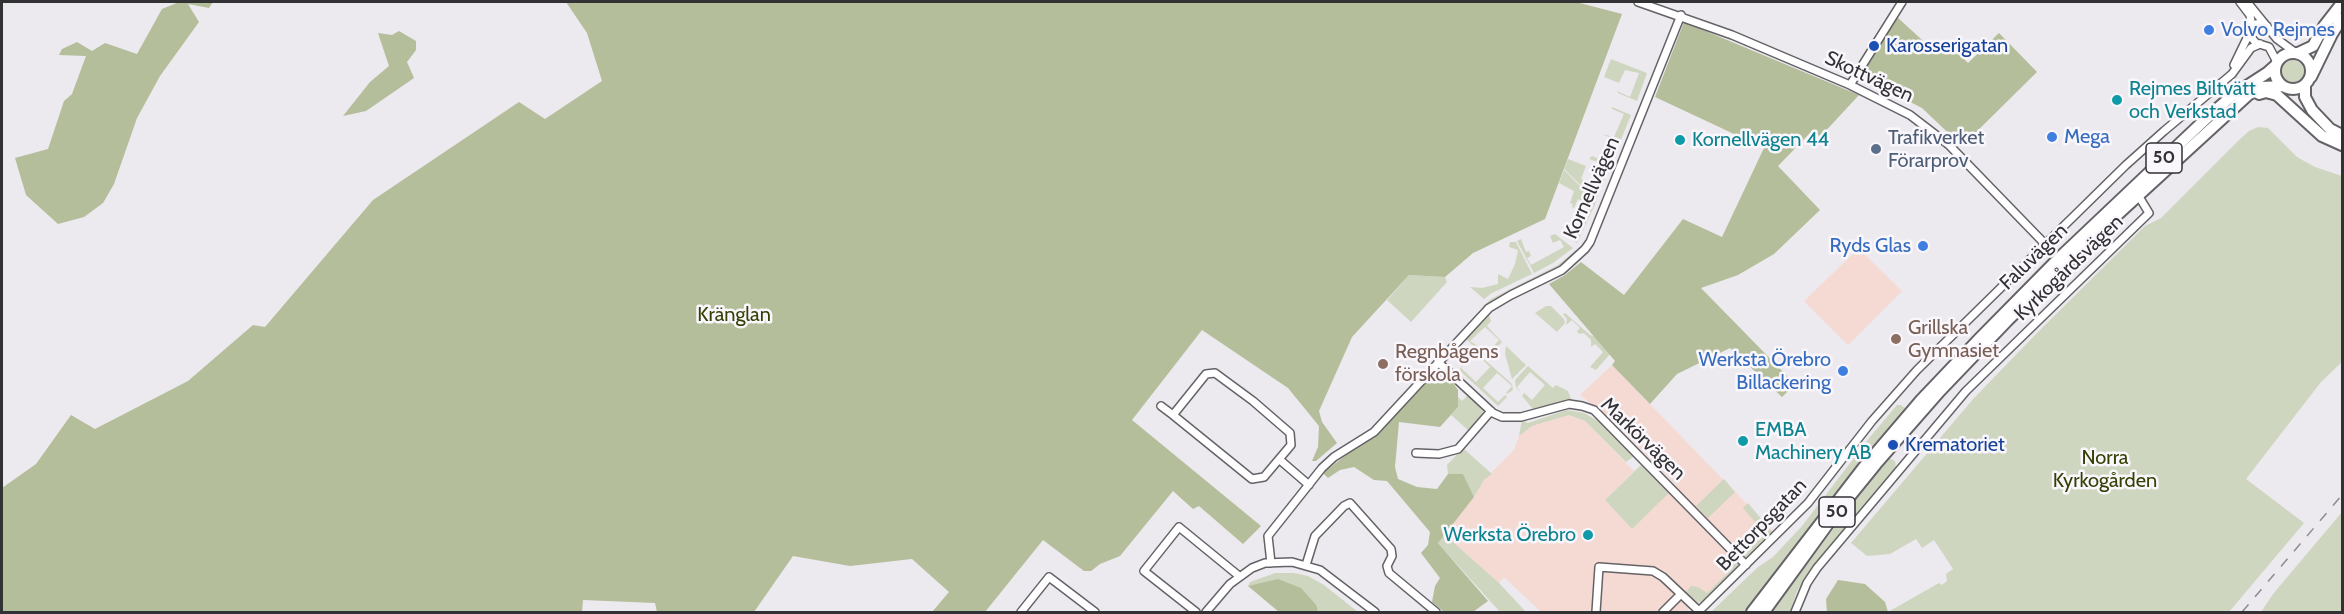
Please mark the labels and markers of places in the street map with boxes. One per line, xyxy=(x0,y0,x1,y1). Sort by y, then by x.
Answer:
place label: Volvo Rejmes xyxy=(2221,18,2335,42)
marker: Volvo Rejmes xyxy=(2202,23,2216,37)
place label: Karosserigatan xyxy=(1886,34,2008,58)
marker: Karosserigatan xyxy=(1867,39,1881,53)
place label: Rejmes Biltvätt och Verkstad xyxy=(2129,77,2256,124)
marker: Rejmes Biltvätt och Verkstad xyxy=(2110,93,2124,107)
place label: Mega xyxy=(2064,125,2110,149)
place label: Trafikverket Förarprov xyxy=(1888,126,1984,173)
place label: Kornellvägen 44 xyxy=(1692,128,1829,152)
marker: Mega xyxy=(2045,130,2059,144)
marker: Kornellvägen 44 xyxy=(1673,133,1687,147)
marker: Trafikverket Förarprov xyxy=(1869,142,1883,156)
place label: Ryds Glas xyxy=(1829,234,1911,258)
marker: Ryds Glas xyxy=(1916,239,1930,253)
place label: Grillska Gymnasiet xyxy=(1908,316,1999,363)
marker: Grillska Gymnasiet xyxy=(1889,332,1903,346)
place label: Regnbågens förskola xyxy=(1395,340,1498,387)
place label: Werksta Örebro Billackering xyxy=(1699,348,1831,395)
marker: Regnbågens förskola xyxy=(1376,357,1390,371)
marker: Werksta Örebro Billackering xyxy=(1836,364,1850,378)
place label: EMBA Machinery AB xyxy=(1755,418,1871,465)
place label: Krematoriet xyxy=(1905,433,2005,457)
marker: EMBA Machinery AB xyxy=(1736,434,1750,448)
marker: Krematoriet xyxy=(1886,438,1900,452)
place label: Werksta Örebro xyxy=(1444,523,1576,547)
marker: Werksta Örebro xyxy=(1581,528,1595,542)

